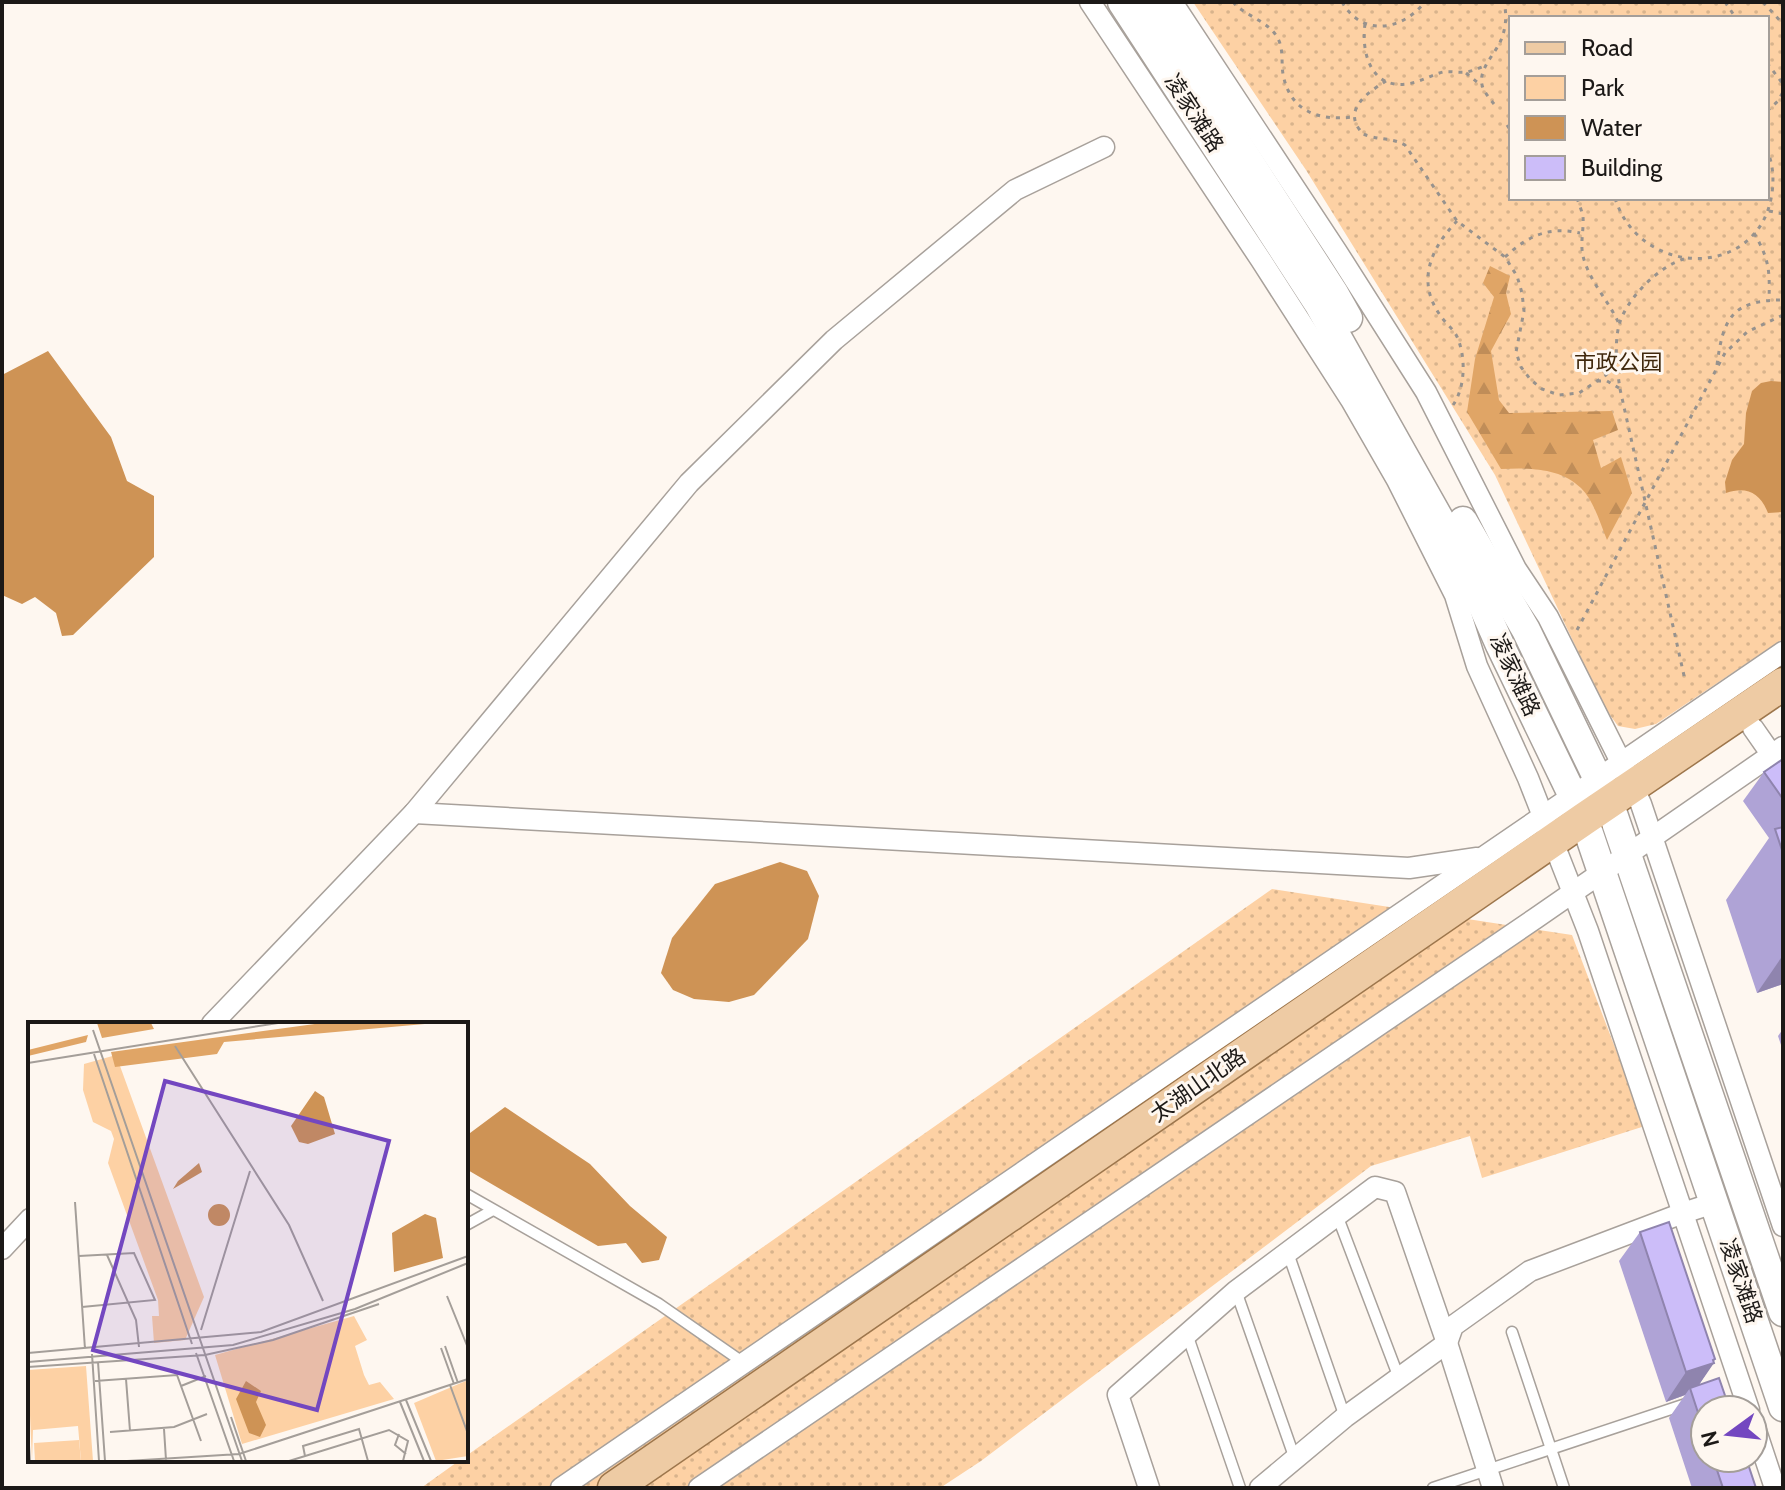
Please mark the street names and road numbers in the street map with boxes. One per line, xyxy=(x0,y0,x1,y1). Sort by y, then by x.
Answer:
street label: 凌家滩路 xyxy=(1159,69,1229,157)
street label: 凌家滩路 xyxy=(1484,629,1546,721)
street label: 太湖山北路 xyxy=(1145,1042,1251,1128)
street label: 凌家滩路 xyxy=(1714,1235,1768,1327)

